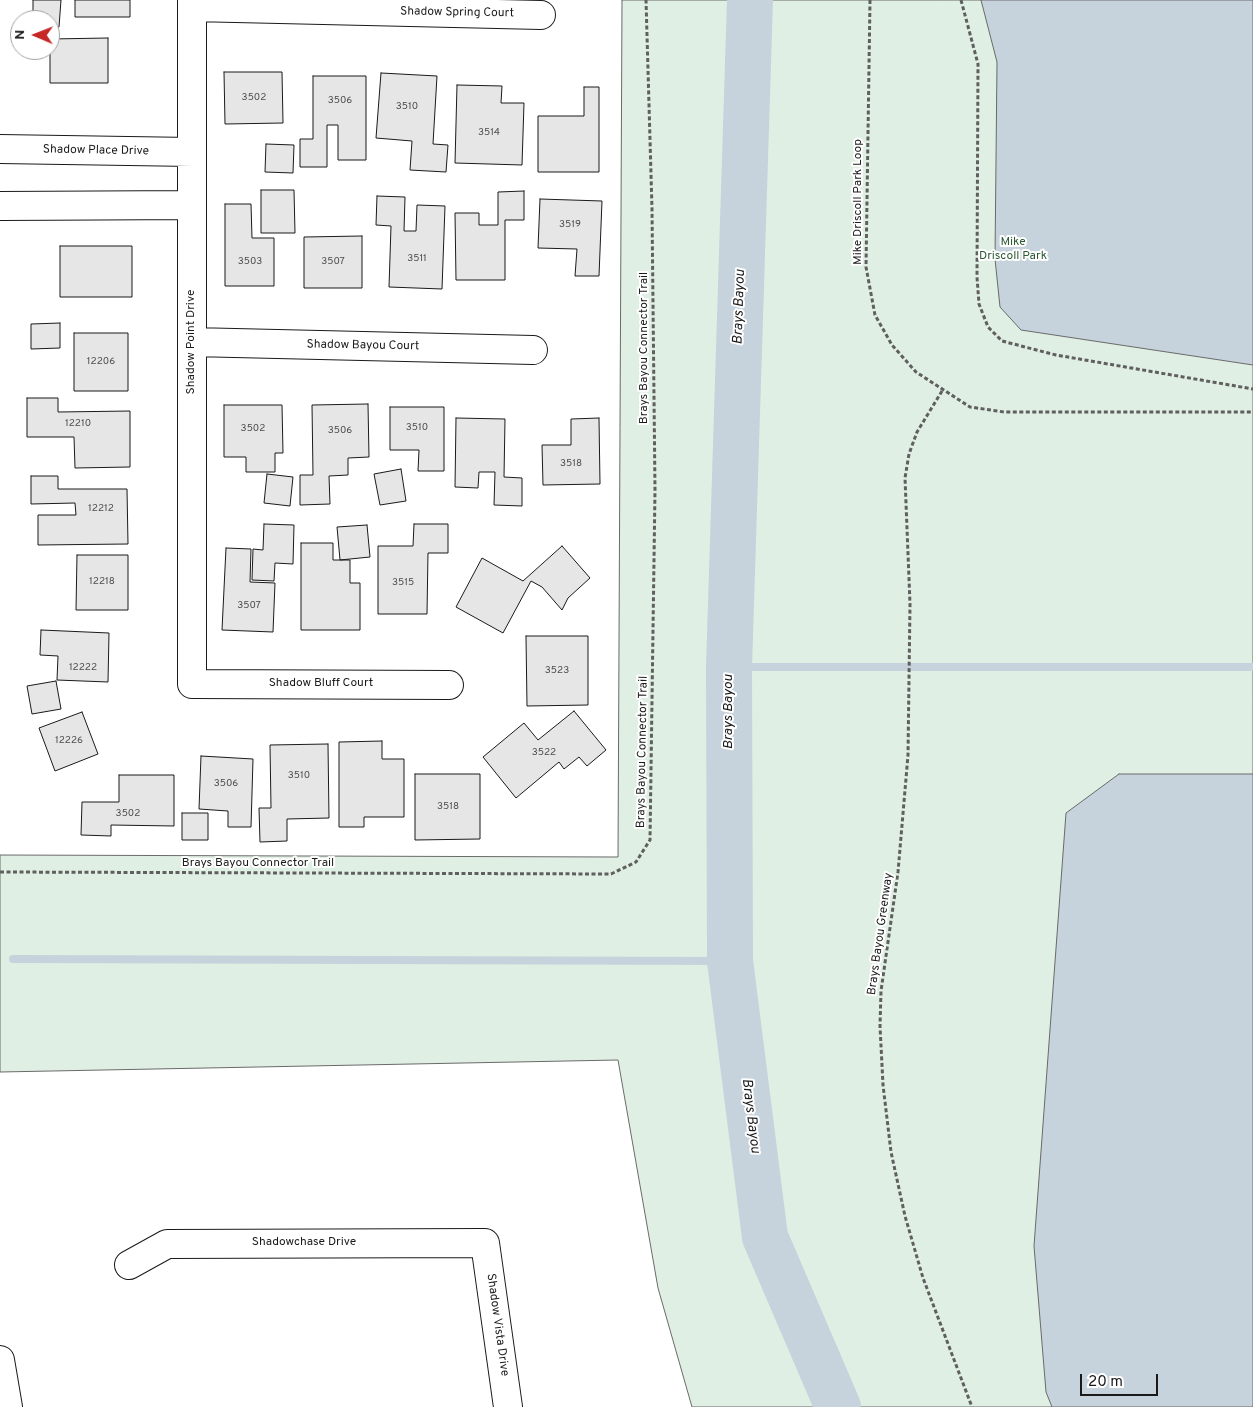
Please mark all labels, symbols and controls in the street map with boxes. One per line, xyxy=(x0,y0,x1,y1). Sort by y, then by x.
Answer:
street label: Shadow Spring Court xyxy=(400,5,514,21)
north arrow xyxy=(10,10,60,60)
text: N xyxy=(12,30,29,40)
house number: 3502 xyxy=(242,92,266,104)
house number: 3506 xyxy=(328,95,352,107)
house number: 3510 xyxy=(396,101,418,113)
house number: 3514 xyxy=(478,127,500,139)
street label: Mike Driscoll Park Loop xyxy=(852,139,866,265)
street label: Shadow Place Drive xyxy=(43,143,149,159)
house number: 3519 xyxy=(559,219,581,231)
park label: Mike Driscoll Park xyxy=(979,236,1047,264)
house number: 3511 xyxy=(407,253,427,265)
house number: 3503 xyxy=(238,256,262,268)
house number: 3507 xyxy=(321,256,345,268)
water label: Brays Bayou xyxy=(730,269,750,345)
street label: Brays Bayou Connector Trail xyxy=(638,272,652,424)
street label: Shadow Point Drive xyxy=(185,290,199,394)
street label: Shadow Bayou Court xyxy=(306,338,420,354)
house number: 12206 xyxy=(87,356,115,368)
house number: 12210 xyxy=(65,418,91,430)
house number: 3510 xyxy=(406,422,428,434)
house number: 3502 xyxy=(241,423,265,435)
house number: 3506 xyxy=(328,425,352,437)
house number: 3518 xyxy=(560,458,582,470)
house number: 12212 xyxy=(88,503,114,515)
house number: 12218 xyxy=(89,576,115,588)
house number: 3515 xyxy=(392,577,414,589)
house number: 3507 xyxy=(237,600,261,612)
house number: 12222 xyxy=(69,662,97,674)
house number: 3523 xyxy=(545,665,569,677)
water label: Brays Bayou xyxy=(721,674,737,750)
street label: Brays Bayou Connector Trail xyxy=(634,676,652,828)
street label: Shadow Bluff Court xyxy=(269,677,373,691)
house number: 12226 xyxy=(55,735,83,747)
house number: 3522 xyxy=(532,747,556,759)
house number: 3510 xyxy=(288,770,310,782)
house number: 3506 xyxy=(214,778,238,790)
house number: 3518 xyxy=(437,801,459,813)
house number: 3502 xyxy=(116,808,140,820)
street label: Brays Bayou Connector Trail xyxy=(182,857,334,871)
street label: Brays Bayou Greenway xyxy=(865,872,897,996)
water label: Brays Bayou xyxy=(737,1078,763,1154)
street label: Shadowchase Drive xyxy=(252,1236,356,1250)
street label: Shadow Vista Drive xyxy=(483,1273,511,1377)
scale bar xyxy=(1083,1364,1160,1396)
text: 20 m xyxy=(1088,1373,1123,1392)

